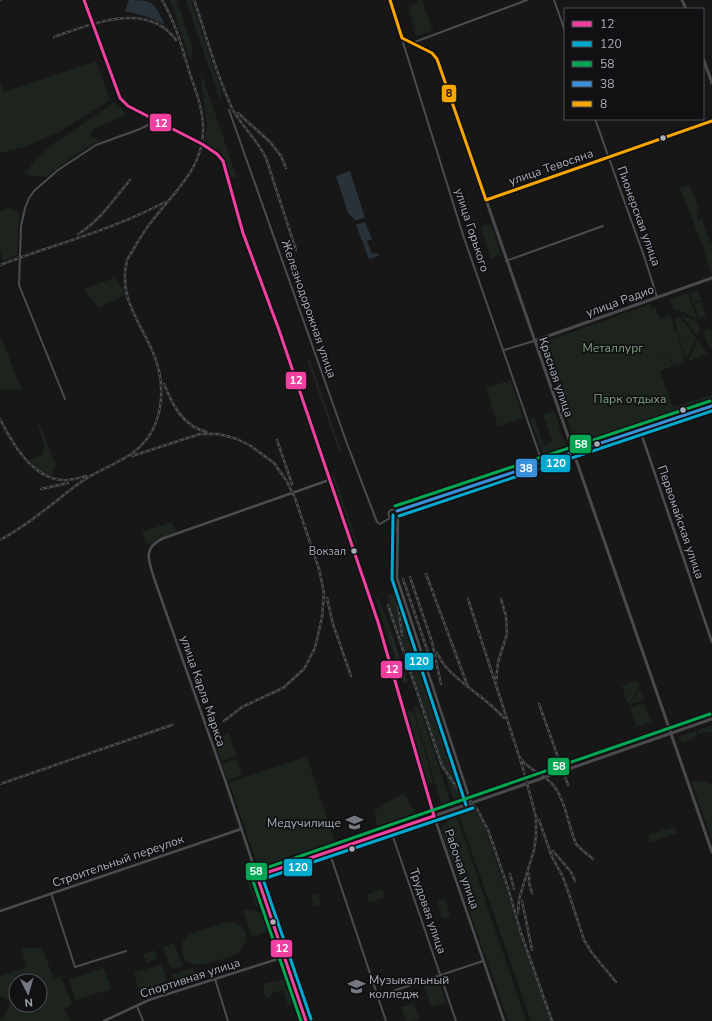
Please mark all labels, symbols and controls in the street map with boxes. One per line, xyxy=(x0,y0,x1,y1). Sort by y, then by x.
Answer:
legend xyxy=(564,8,704,120)
text: 12 xyxy=(600,16,614,32)
text: 120 xyxy=(600,36,622,52)
text: 58 xyxy=(600,56,614,72)
text: 38 xyxy=(600,76,614,92)
line badge: 8 xyxy=(441,84,457,103)
text: 8 xyxy=(446,86,453,101)
text: 8 xyxy=(600,96,607,112)
line badge: 12 xyxy=(149,113,172,132)
text: 12 xyxy=(154,116,168,131)
unlabelled marker xyxy=(658,133,668,143)
street label: улица Тевосяна xyxy=(507,145,595,189)
street label: Пионерская улица xyxy=(614,164,664,268)
street label: улица Горького xyxy=(451,186,493,274)
street label: Железнодорожная улица xyxy=(278,238,340,380)
street label: улица Радио xyxy=(584,281,656,321)
street label: Красная улица xyxy=(535,335,577,419)
park label: Металлург xyxy=(583,340,644,356)
line badge: 12 xyxy=(285,371,307,390)
text: 12 xyxy=(289,373,303,388)
park label: Парк отдыха xyxy=(594,391,666,407)
unlabelled marker xyxy=(678,405,688,415)
line badge: 58 xyxy=(569,434,592,454)
text: 58 xyxy=(574,437,588,452)
unlabelled marker xyxy=(592,439,602,449)
line badge: 120 xyxy=(540,454,571,473)
text: 120 xyxy=(546,456,566,471)
line badge: 38 xyxy=(515,458,538,478)
text: 38 xyxy=(519,461,533,476)
street label: Первомайская улица xyxy=(654,463,708,581)
place label: Вокзал xyxy=(309,544,346,559)
marker: Вокзал xyxy=(349,546,359,556)
street label: улица Карла Маркса xyxy=(176,633,230,749)
line badge: 120 xyxy=(404,652,434,671)
text: 120 xyxy=(409,654,429,669)
line badge: 12 xyxy=(380,660,403,679)
text: 12 xyxy=(385,662,399,677)
line badge: 58 xyxy=(547,757,570,776)
text: 58 xyxy=(552,759,566,774)
school or university icon: Медучилище xyxy=(344,813,364,833)
place label: Медучилище xyxy=(267,815,341,831)
street label: Рабочая улица xyxy=(441,827,483,911)
street label: Строительный переулок xyxy=(50,831,187,891)
unlabelled marker xyxy=(347,844,357,854)
line badge: 120 xyxy=(283,858,313,877)
text: 120 xyxy=(288,860,308,875)
line badge: 58 xyxy=(245,862,268,881)
text: 58 xyxy=(249,864,263,879)
street label: Трудовая улица xyxy=(406,866,450,956)
unlabelled marker xyxy=(268,917,278,927)
line badge: 12 xyxy=(270,939,293,958)
text: 12 xyxy=(275,941,289,956)
street label: Спортивная улица xyxy=(138,954,242,1002)
place label: Музыкальный колледж xyxy=(369,972,449,1002)
north arrow xyxy=(8,973,48,1013)
school or university icon: Музыкальный колледж xyxy=(346,977,366,997)
text: N xyxy=(24,995,34,1010)

